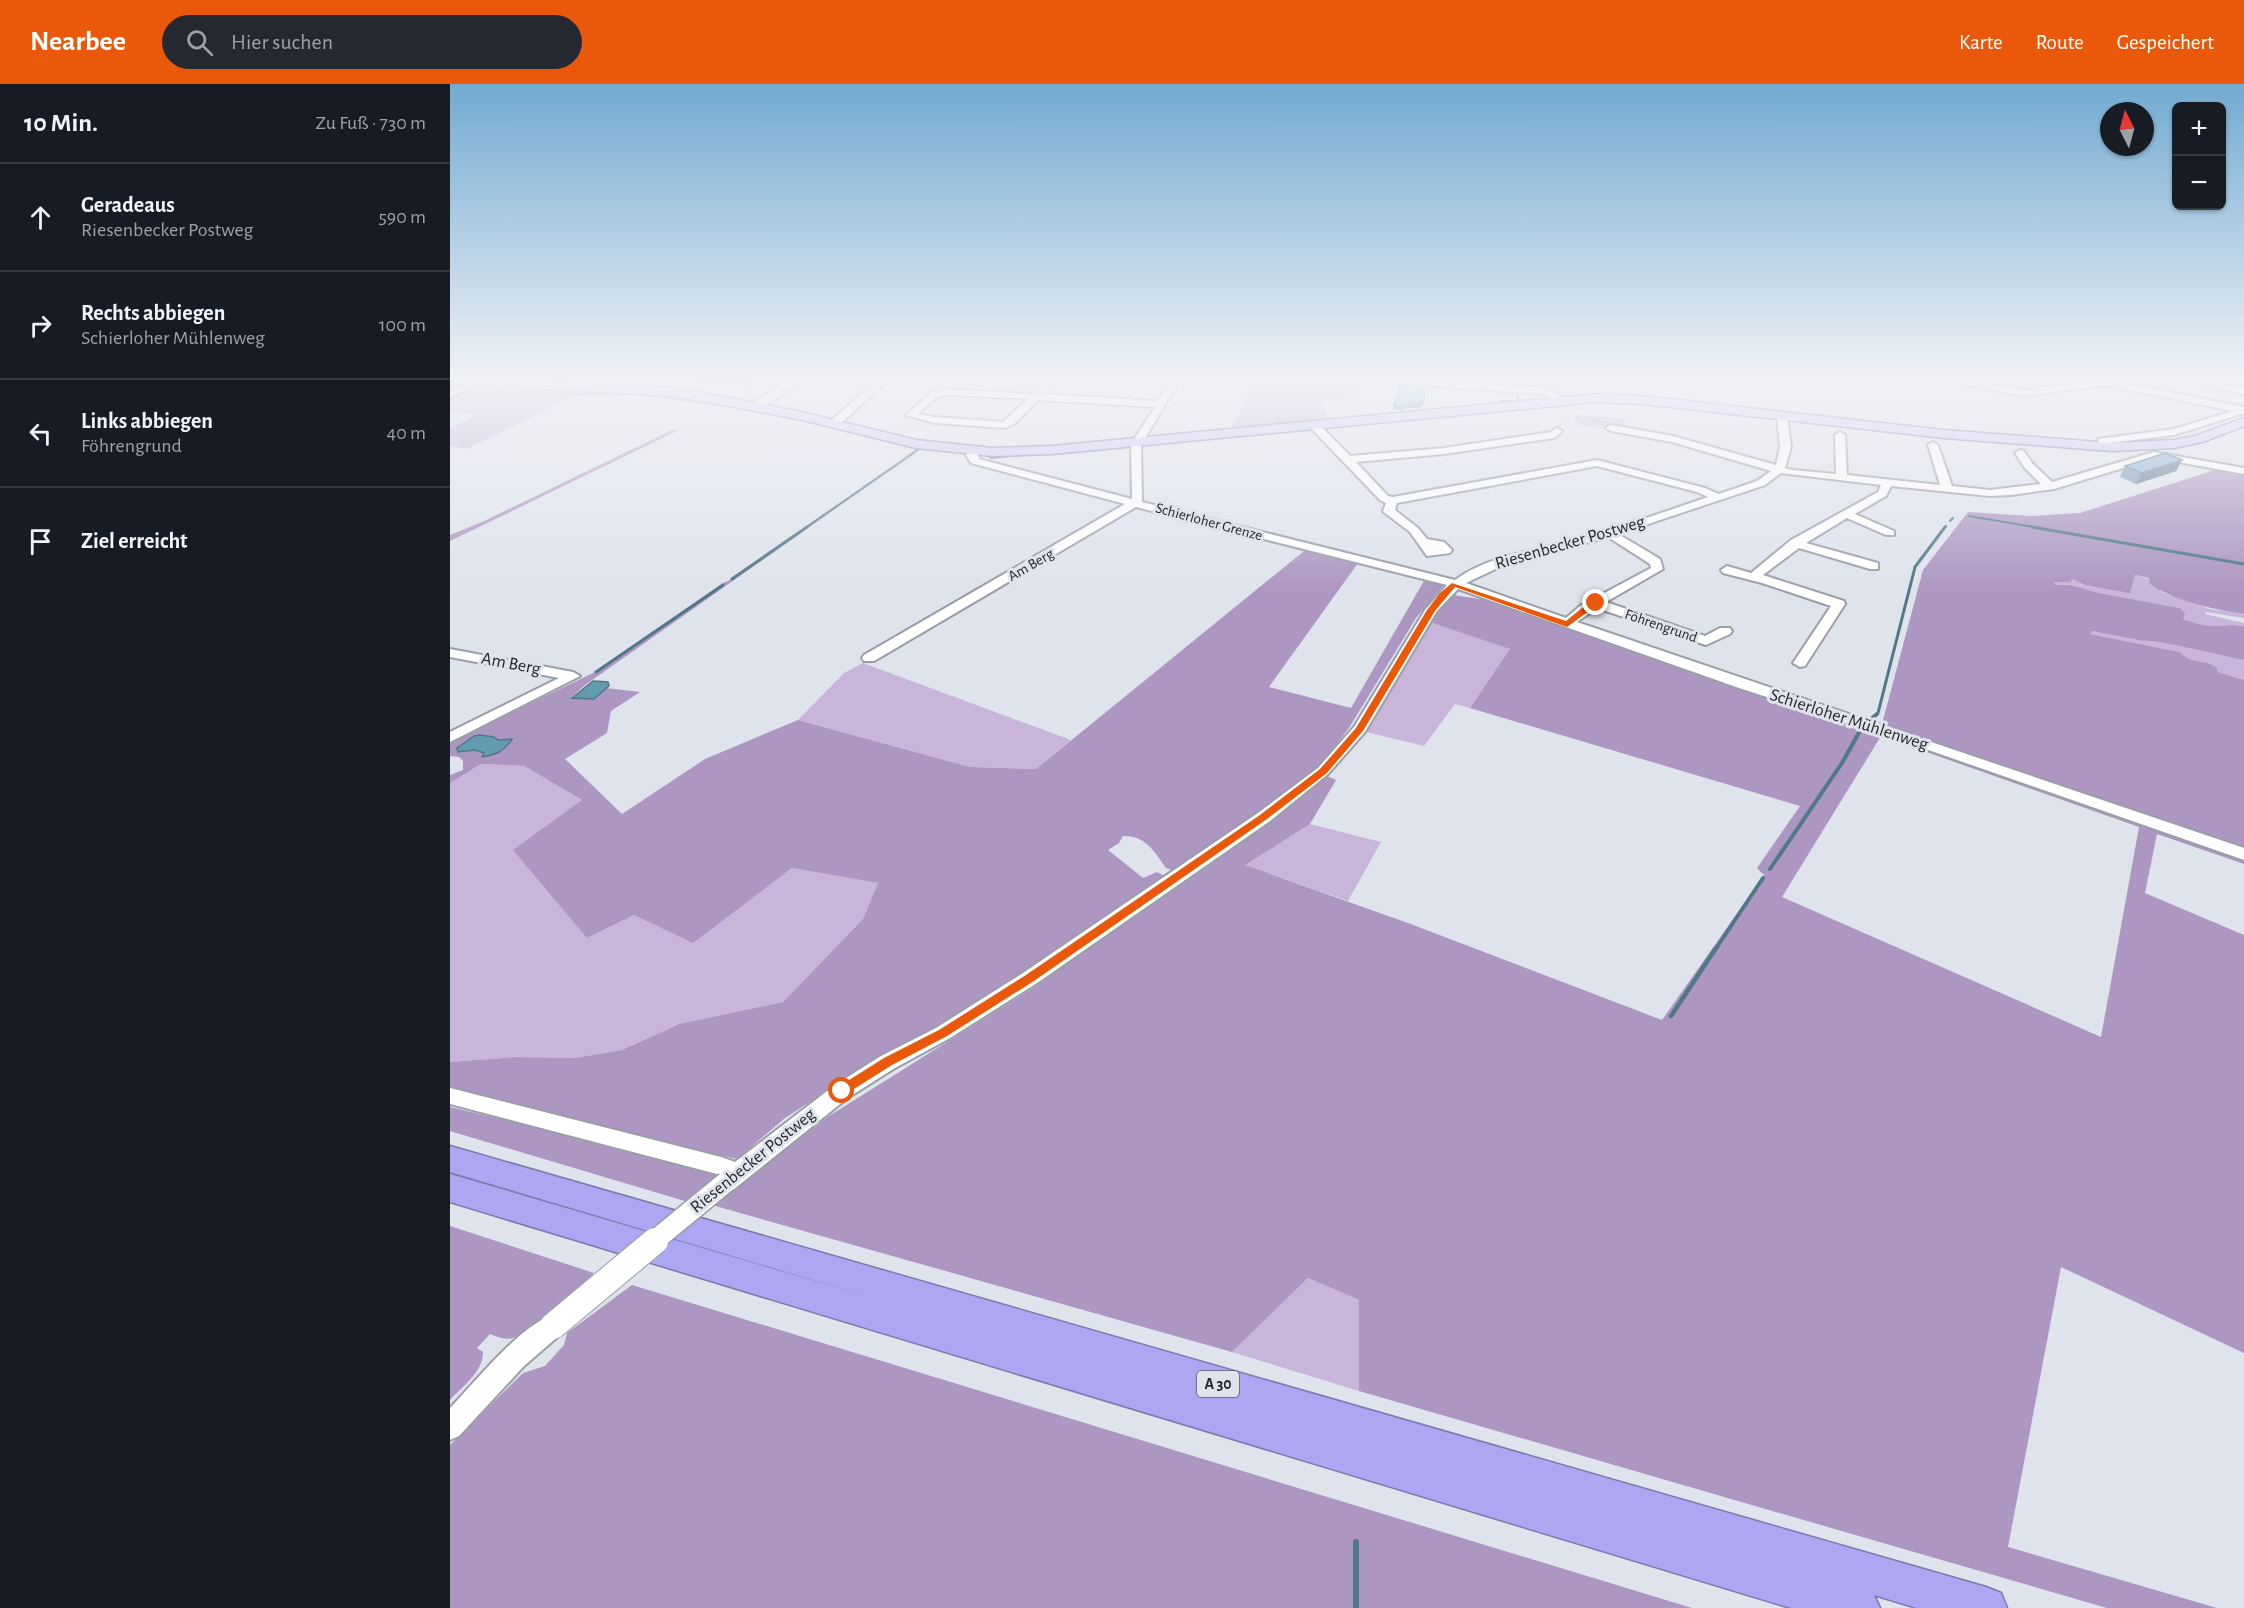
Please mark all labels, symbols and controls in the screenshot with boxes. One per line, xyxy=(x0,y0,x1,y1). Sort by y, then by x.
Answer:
search box xyxy=(162,15,582,69)
icon: search xyxy=(183,26,216,59)
text: Nearbee xyxy=(30,28,126,56)
text: Hier suchen xyxy=(231,31,333,53)
text: Karte xyxy=(1959,32,2003,53)
text: Route xyxy=(2036,32,2084,53)
text: Gespeichert xyxy=(2117,32,2214,53)
north arrow xyxy=(2100,102,2154,156)
map controls xyxy=(2172,102,2226,210)
button: + xyxy=(2172,102,2226,156)
text: 10 Min. xyxy=(24,110,98,136)
text: Zu Fuß · 730 m xyxy=(316,113,426,133)
button: − xyxy=(2172,156,2226,210)
text: Geradeaus xyxy=(81,194,175,216)
icon: ahead xyxy=(24,201,57,234)
text: 590 m xyxy=(378,207,426,227)
text: Riesenbecker Postweg xyxy=(81,220,253,240)
text: Rechts abbiegen xyxy=(81,302,225,324)
icon: right xyxy=(24,309,57,342)
text: 100 m xyxy=(379,315,426,335)
text: Schierloher Mühlenweg xyxy=(81,328,265,348)
text: Links abbiegen xyxy=(81,410,213,432)
icon: left xyxy=(24,417,57,450)
text: 40 m xyxy=(387,423,426,443)
text: Föhrengrund xyxy=(81,436,182,456)
street label: Schierloher Grenze xyxy=(1154,501,1264,543)
street label: Riesenbecker Postweg xyxy=(1493,513,1647,573)
icon: arrive xyxy=(24,525,57,558)
text: Ziel erreicht xyxy=(81,530,188,552)
street label: Am Berg xyxy=(1006,546,1057,584)
route end xyxy=(1582,589,1608,615)
street label: Föhrengrund xyxy=(1623,607,1699,645)
street label: Am Berg xyxy=(480,649,542,679)
street label: Schierloher Mühlenweg xyxy=(1768,686,1931,754)
route start xyxy=(828,1077,854,1103)
street label: Riesenbecker Postweg xyxy=(687,1105,819,1217)
road number: A 30 xyxy=(1197,1371,1239,1397)

